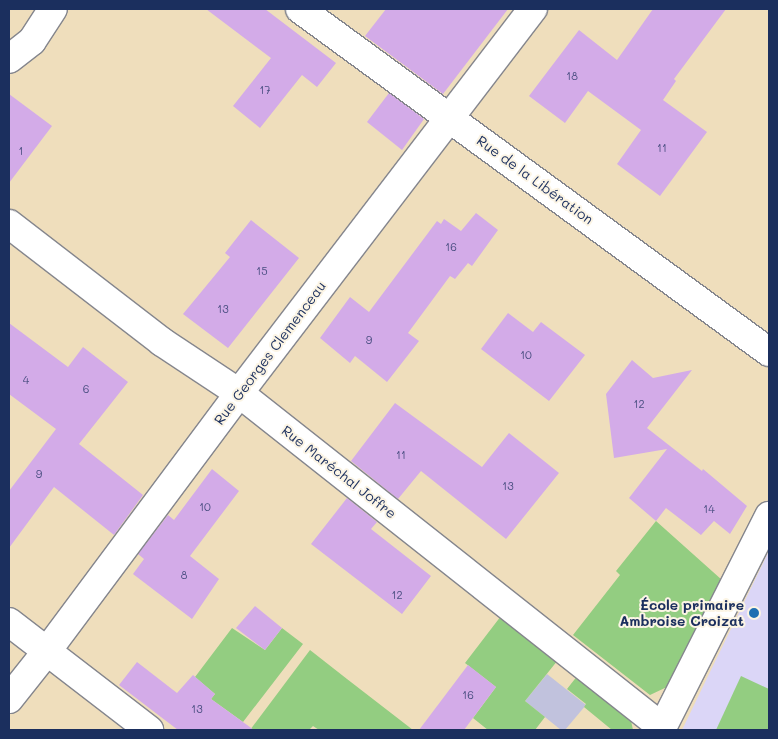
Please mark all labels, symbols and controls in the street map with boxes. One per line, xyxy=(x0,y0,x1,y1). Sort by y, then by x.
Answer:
house number: 18 xyxy=(566,69,578,83)
house number: 17 xyxy=(259,83,271,97)
street label: Rue de la Libération xyxy=(473,132,597,228)
house number: 11 xyxy=(657,141,667,155)
house number: 1 xyxy=(19,144,23,158)
house number: 16 xyxy=(445,240,457,254)
house number: 15 xyxy=(256,264,268,278)
street label: Rue Georges Clemenceau xyxy=(211,278,329,428)
house number: 13 xyxy=(217,302,229,316)
house number: 9 xyxy=(366,333,372,347)
house number: 10 xyxy=(520,348,532,362)
house number: 4 xyxy=(23,373,29,387)
house number: 6 xyxy=(83,382,89,396)
house number: 12 xyxy=(633,397,645,411)
street label: Rue Maréchal Joffre xyxy=(278,422,400,522)
house number: 11 xyxy=(396,448,406,462)
house number: 9 xyxy=(36,467,42,481)
house number: 13 xyxy=(502,479,514,493)
house number: 10 xyxy=(199,500,211,514)
house number: 14 xyxy=(703,502,715,516)
house number: 8 xyxy=(181,568,187,582)
house number: 12 xyxy=(391,588,403,602)
place label: École primaire Ambroise Croizat xyxy=(620,597,744,630)
marker: École primaire Ambroise Croizat xyxy=(748,607,760,619)
house number: 16 xyxy=(462,688,474,702)
house number: 13 xyxy=(191,702,203,716)

